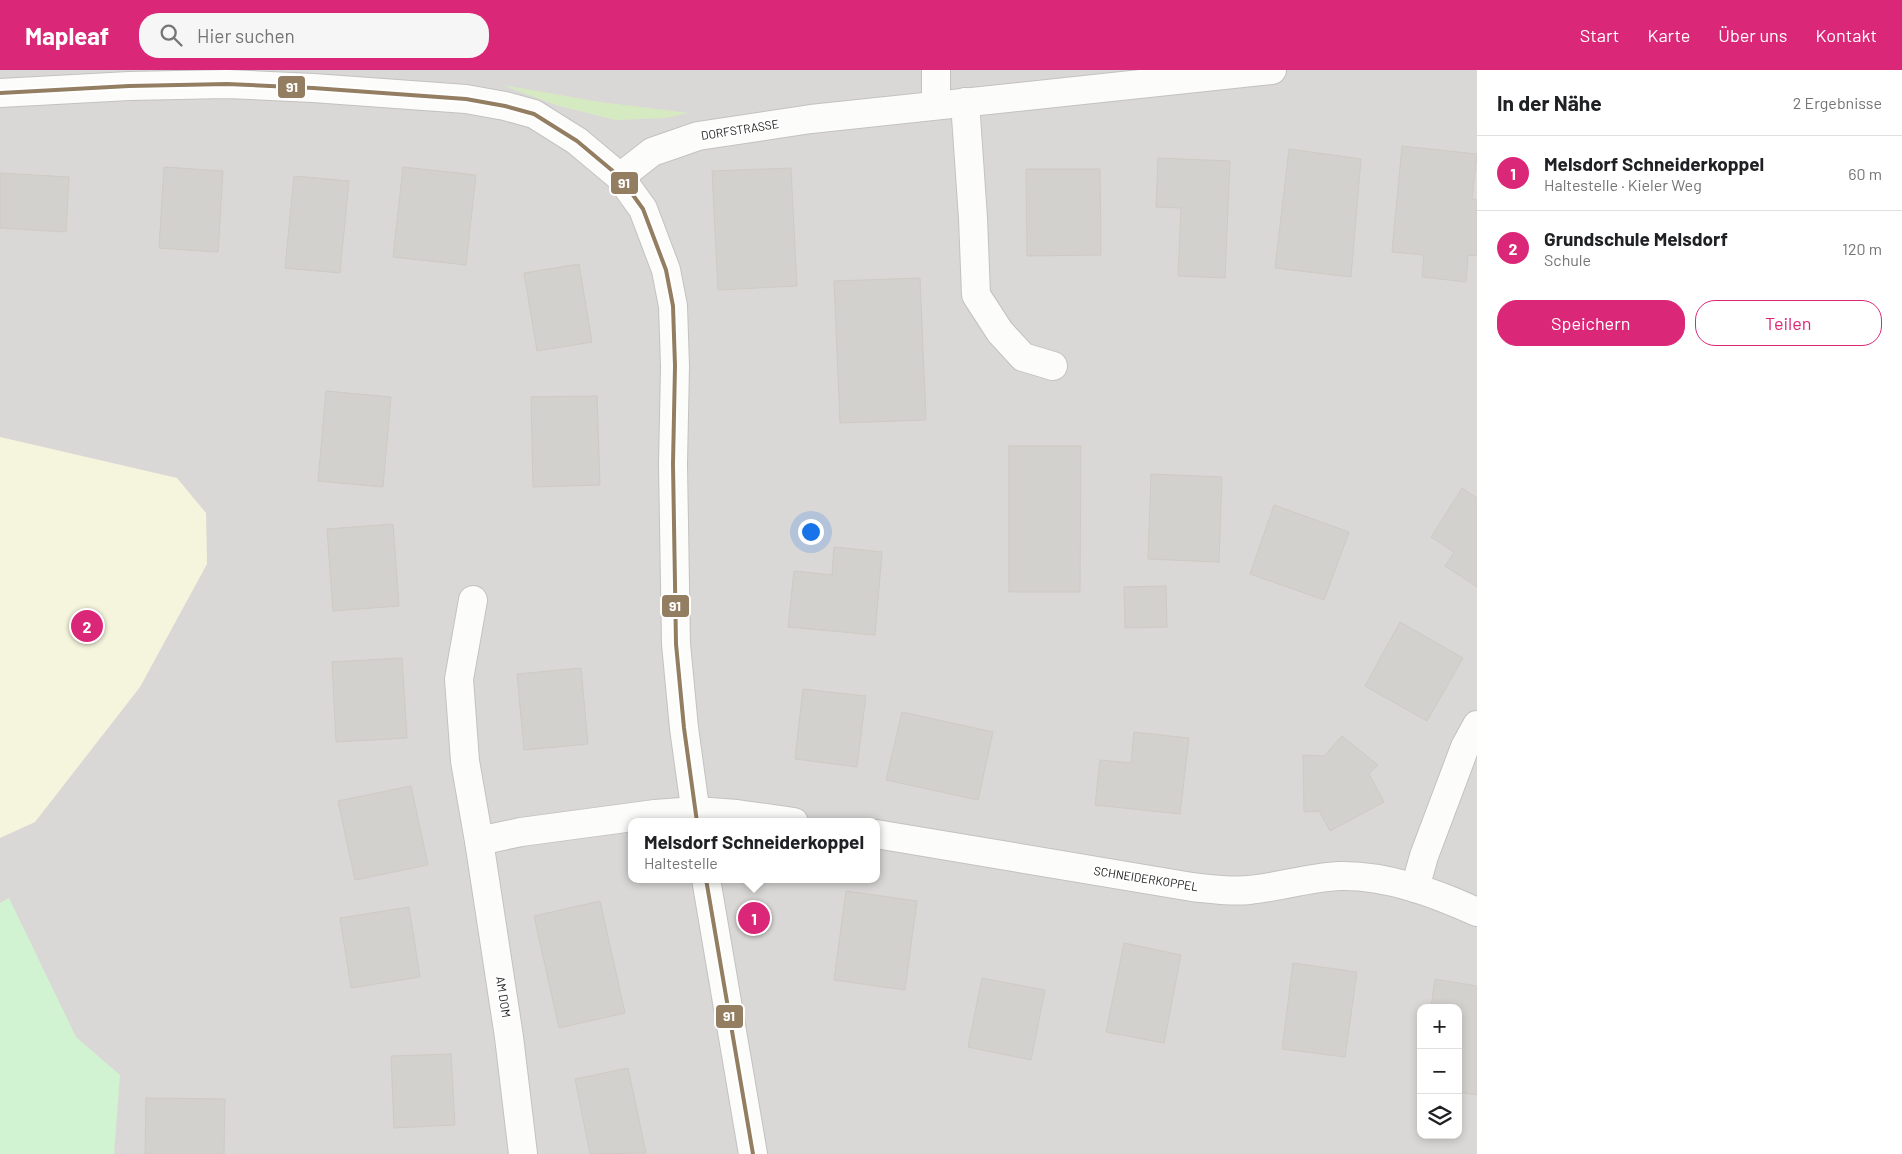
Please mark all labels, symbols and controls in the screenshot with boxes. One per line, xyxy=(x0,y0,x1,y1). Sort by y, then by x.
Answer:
search box xyxy=(139,13,489,58)
text: Mapleaf xyxy=(25,21,109,50)
icon: search xyxy=(157,21,185,49)
text: Hier suchen xyxy=(197,24,295,47)
text: Start xyxy=(1580,24,1619,46)
text: Karte xyxy=(1647,24,1690,46)
text: Über uns xyxy=(1718,24,1787,46)
text: Kontakt xyxy=(1815,24,1877,46)
line badge: 91 xyxy=(277,75,306,99)
text: 91 xyxy=(286,78,298,95)
text: In der Nähe xyxy=(1497,90,1602,115)
text: 2 Ergebnisse xyxy=(1793,93,1882,112)
street label: DORFSTRASSE xyxy=(700,116,780,142)
text: Melsdorf Schneiderkoppel xyxy=(1544,152,1764,175)
text: 1 xyxy=(1510,164,1516,183)
text: 60 m xyxy=(1848,164,1882,183)
line badge: 91 xyxy=(610,171,639,195)
text: 91 xyxy=(618,174,630,191)
text: Haltestelle · Kieler Weg xyxy=(1544,175,1702,194)
text: Grundschule Melsdorf xyxy=(1544,227,1728,250)
text: 2 xyxy=(1509,239,1517,258)
text: 120 m xyxy=(1842,239,1882,258)
text: Schule xyxy=(1544,250,1591,269)
button: Speichern xyxy=(1497,300,1685,346)
button: Teilen xyxy=(1695,300,1882,346)
your location xyxy=(798,519,824,545)
line badge: 91 xyxy=(661,594,690,618)
text: 91 xyxy=(669,597,681,614)
pin: 2 xyxy=(71,607,103,645)
popup xyxy=(628,818,880,883)
text: Melsdorf Schneiderkoppel xyxy=(644,830,864,853)
text: Haltestelle xyxy=(644,853,718,872)
street label: SCHNEIDERKOPPEL xyxy=(1093,863,1199,893)
pin: 1 xyxy=(738,899,770,937)
street label: AM DOM xyxy=(494,975,514,1019)
line badge: 91 xyxy=(715,1004,744,1029)
map controls xyxy=(1417,1004,1462,1139)
button: + xyxy=(1417,1004,1462,1049)
text: 91 xyxy=(723,1007,735,1024)
button: − xyxy=(1417,1049,1462,1094)
button: layers xyxy=(1417,1094,1462,1139)

